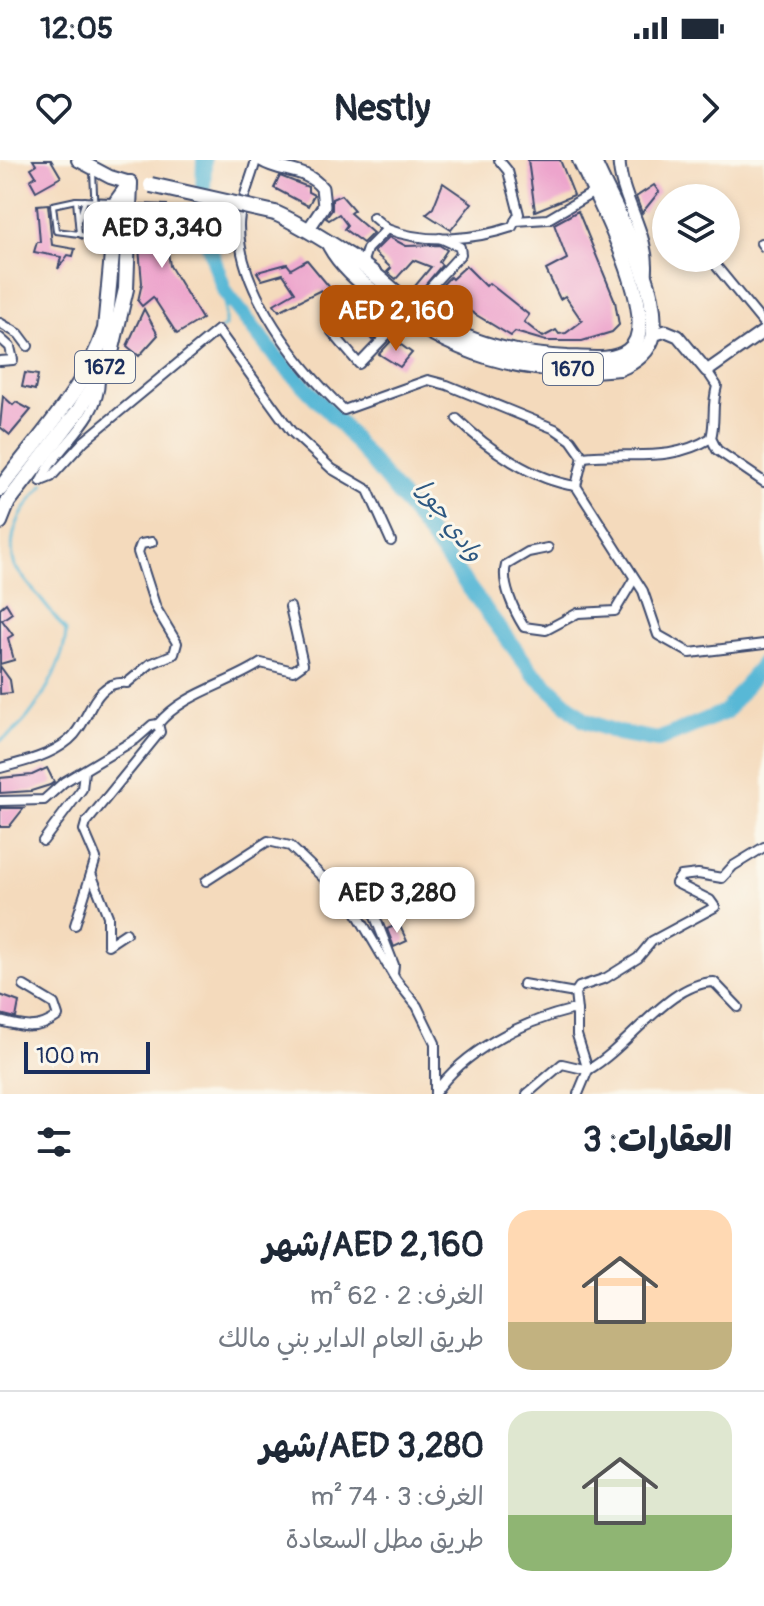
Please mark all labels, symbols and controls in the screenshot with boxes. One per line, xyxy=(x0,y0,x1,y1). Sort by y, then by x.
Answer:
text: 12:05 xyxy=(40,10,113,47)
icon: heart xyxy=(32,86,76,130)
text: Nestly xyxy=(334,86,430,131)
icon: forward xyxy=(688,86,732,130)
map controls xyxy=(652,184,740,272)
button: layers xyxy=(652,184,740,272)
pin: AED 3,340 xyxy=(70,202,254,270)
text: AED 3,340 xyxy=(102,212,222,244)
pin: AED 2,160 xyxy=(304,285,488,353)
text: AED 2,160 xyxy=(338,295,454,327)
road number: 1672 xyxy=(75,351,135,383)
road number: 1670 xyxy=(543,353,603,385)
water label: وادي جورا xyxy=(407,475,489,569)
pin: AED 3,280 xyxy=(305,867,489,935)
text: AED 3,280 xyxy=(338,877,456,909)
scale bar xyxy=(24,1038,150,1074)
text: 100 m xyxy=(36,1042,99,1070)
text: العقارات: 3 xyxy=(583,1119,732,1162)
icon: filters xyxy=(32,1120,76,1164)
text: AED 2,160/شهر xyxy=(263,1224,484,1267)
icon: home xyxy=(572,1242,668,1338)
text: الغرف: 2 · 62 m² xyxy=(310,1280,484,1312)
text: طريق العام الداير بني مالك xyxy=(218,1323,484,1355)
text: AED 3,280/شهر xyxy=(260,1425,484,1468)
icon: home xyxy=(572,1443,668,1539)
text: الغرف: 3 · 74 m² xyxy=(311,1481,484,1513)
text: طريق مطل السعادة xyxy=(285,1524,484,1556)

